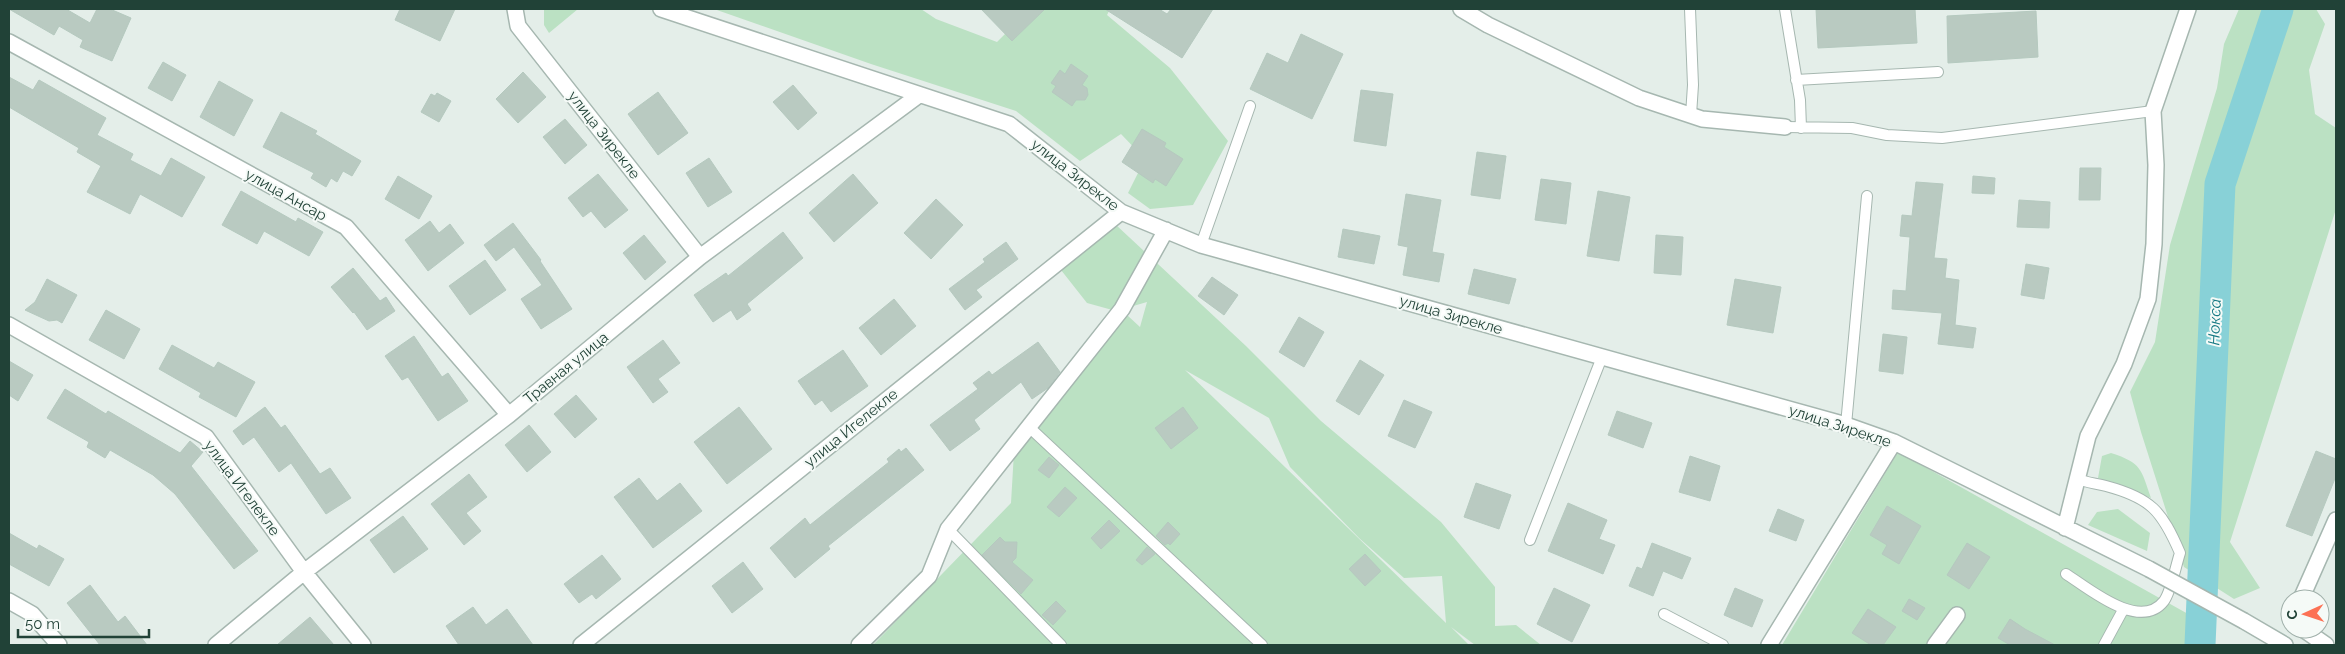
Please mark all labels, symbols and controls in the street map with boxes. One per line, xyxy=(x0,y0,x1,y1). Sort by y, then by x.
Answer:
street label: улица Зирекле xyxy=(564,87,644,183)
street label: улица Зирекле xyxy=(1027,135,1123,215)
street label: улица Ансар xyxy=(242,165,330,225)
street label: улица Зирекле xyxy=(1397,292,1505,338)
water label: Нокса xyxy=(2204,298,2225,346)
street label: Травная улица xyxy=(520,328,612,408)
street label: улица Игелекле xyxy=(801,385,902,471)
street label: улица Зирекле xyxy=(1787,401,1894,451)
street label: улица Игелекле xyxy=(200,437,284,539)
north arrow xyxy=(2280,589,2330,639)
scale bar xyxy=(18,606,149,638)
text: С xyxy=(2284,609,2300,620)
text: 50 m xyxy=(25,615,60,633)

